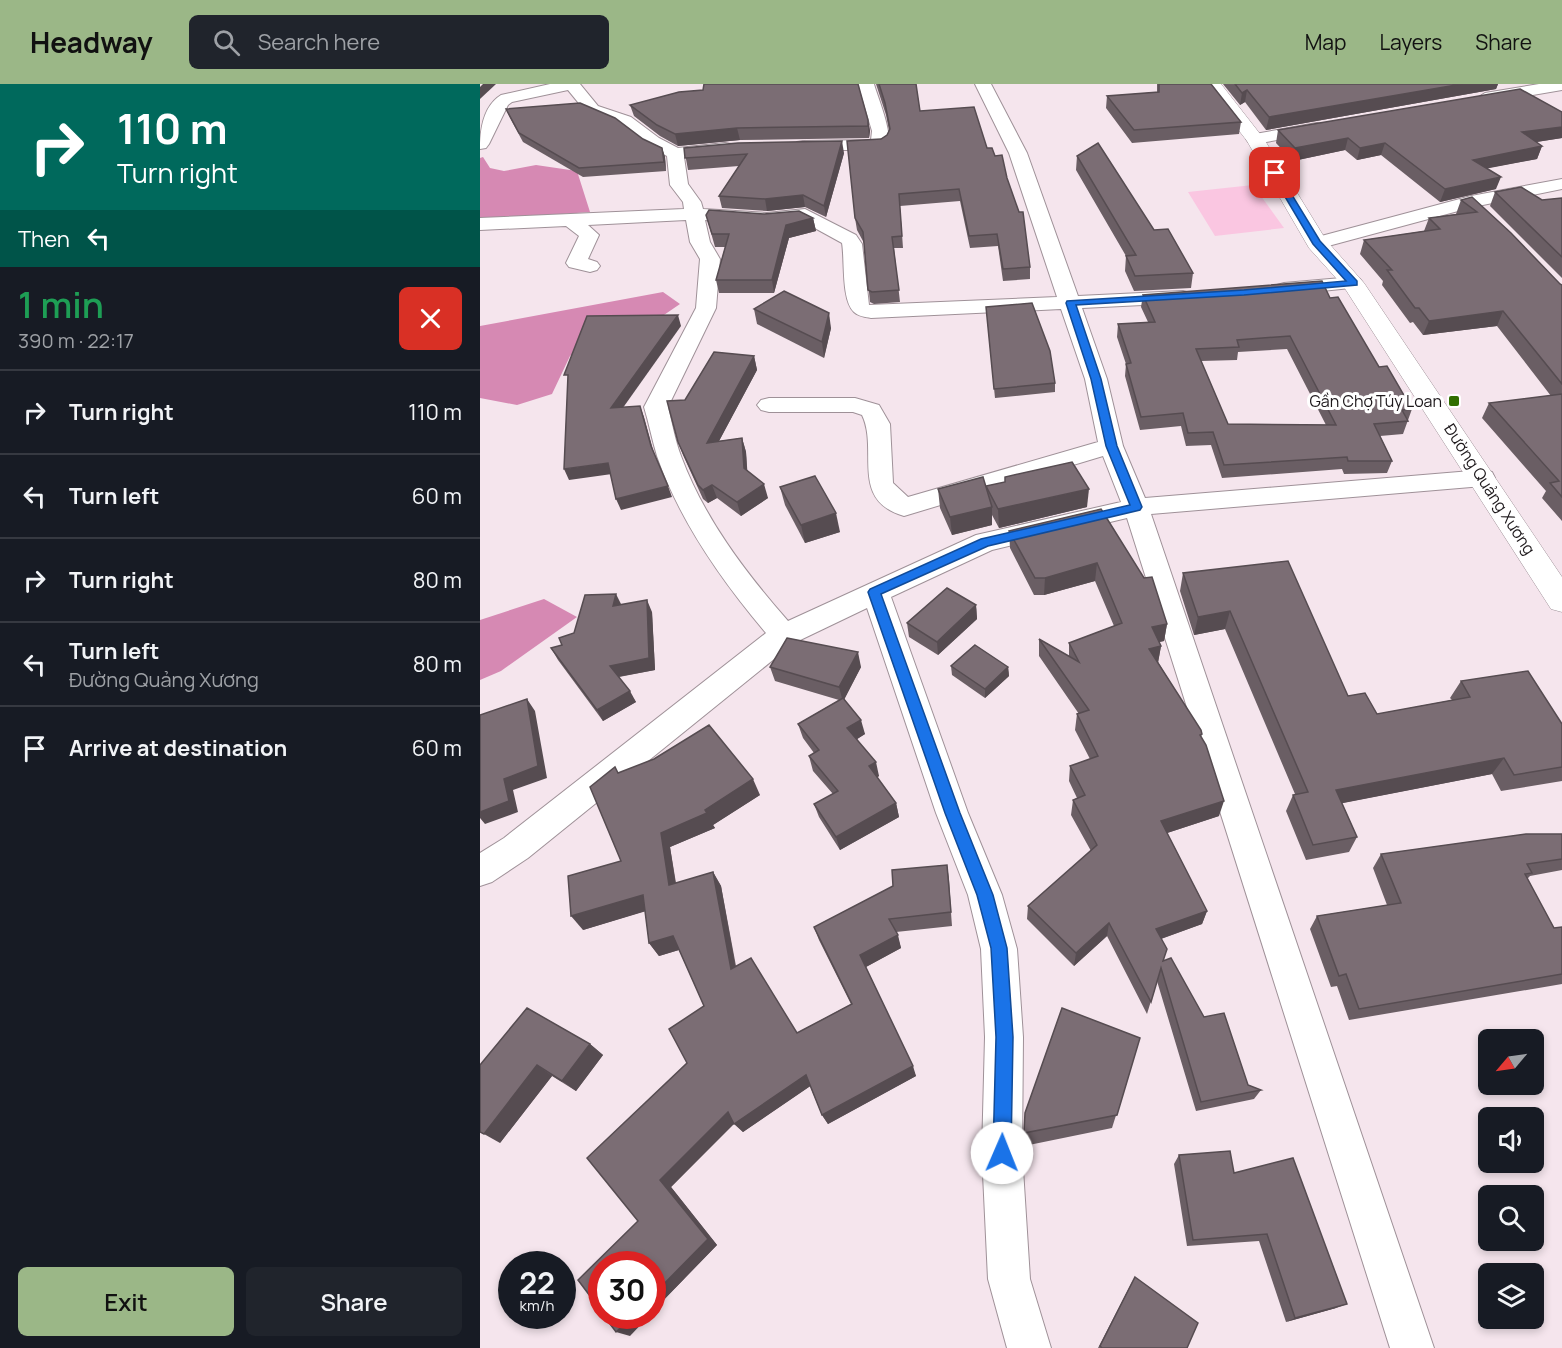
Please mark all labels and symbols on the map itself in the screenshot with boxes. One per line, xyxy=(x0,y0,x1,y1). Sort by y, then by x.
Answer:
pin xyxy=(1249,147,1300,198)
place label: Gần Chợ Túy Loan xyxy=(1310,390,1442,412)
marker: Gần Chợ Túy Loan xyxy=(1447,394,1461,408)
street label: Đường Quảng Xương xyxy=(1439,419,1541,559)
north arrow xyxy=(1478,1029,1544,1095)
position arrow xyxy=(970,1121,1034,1185)
speed limit sign: 30 xyxy=(588,1251,666,1329)

